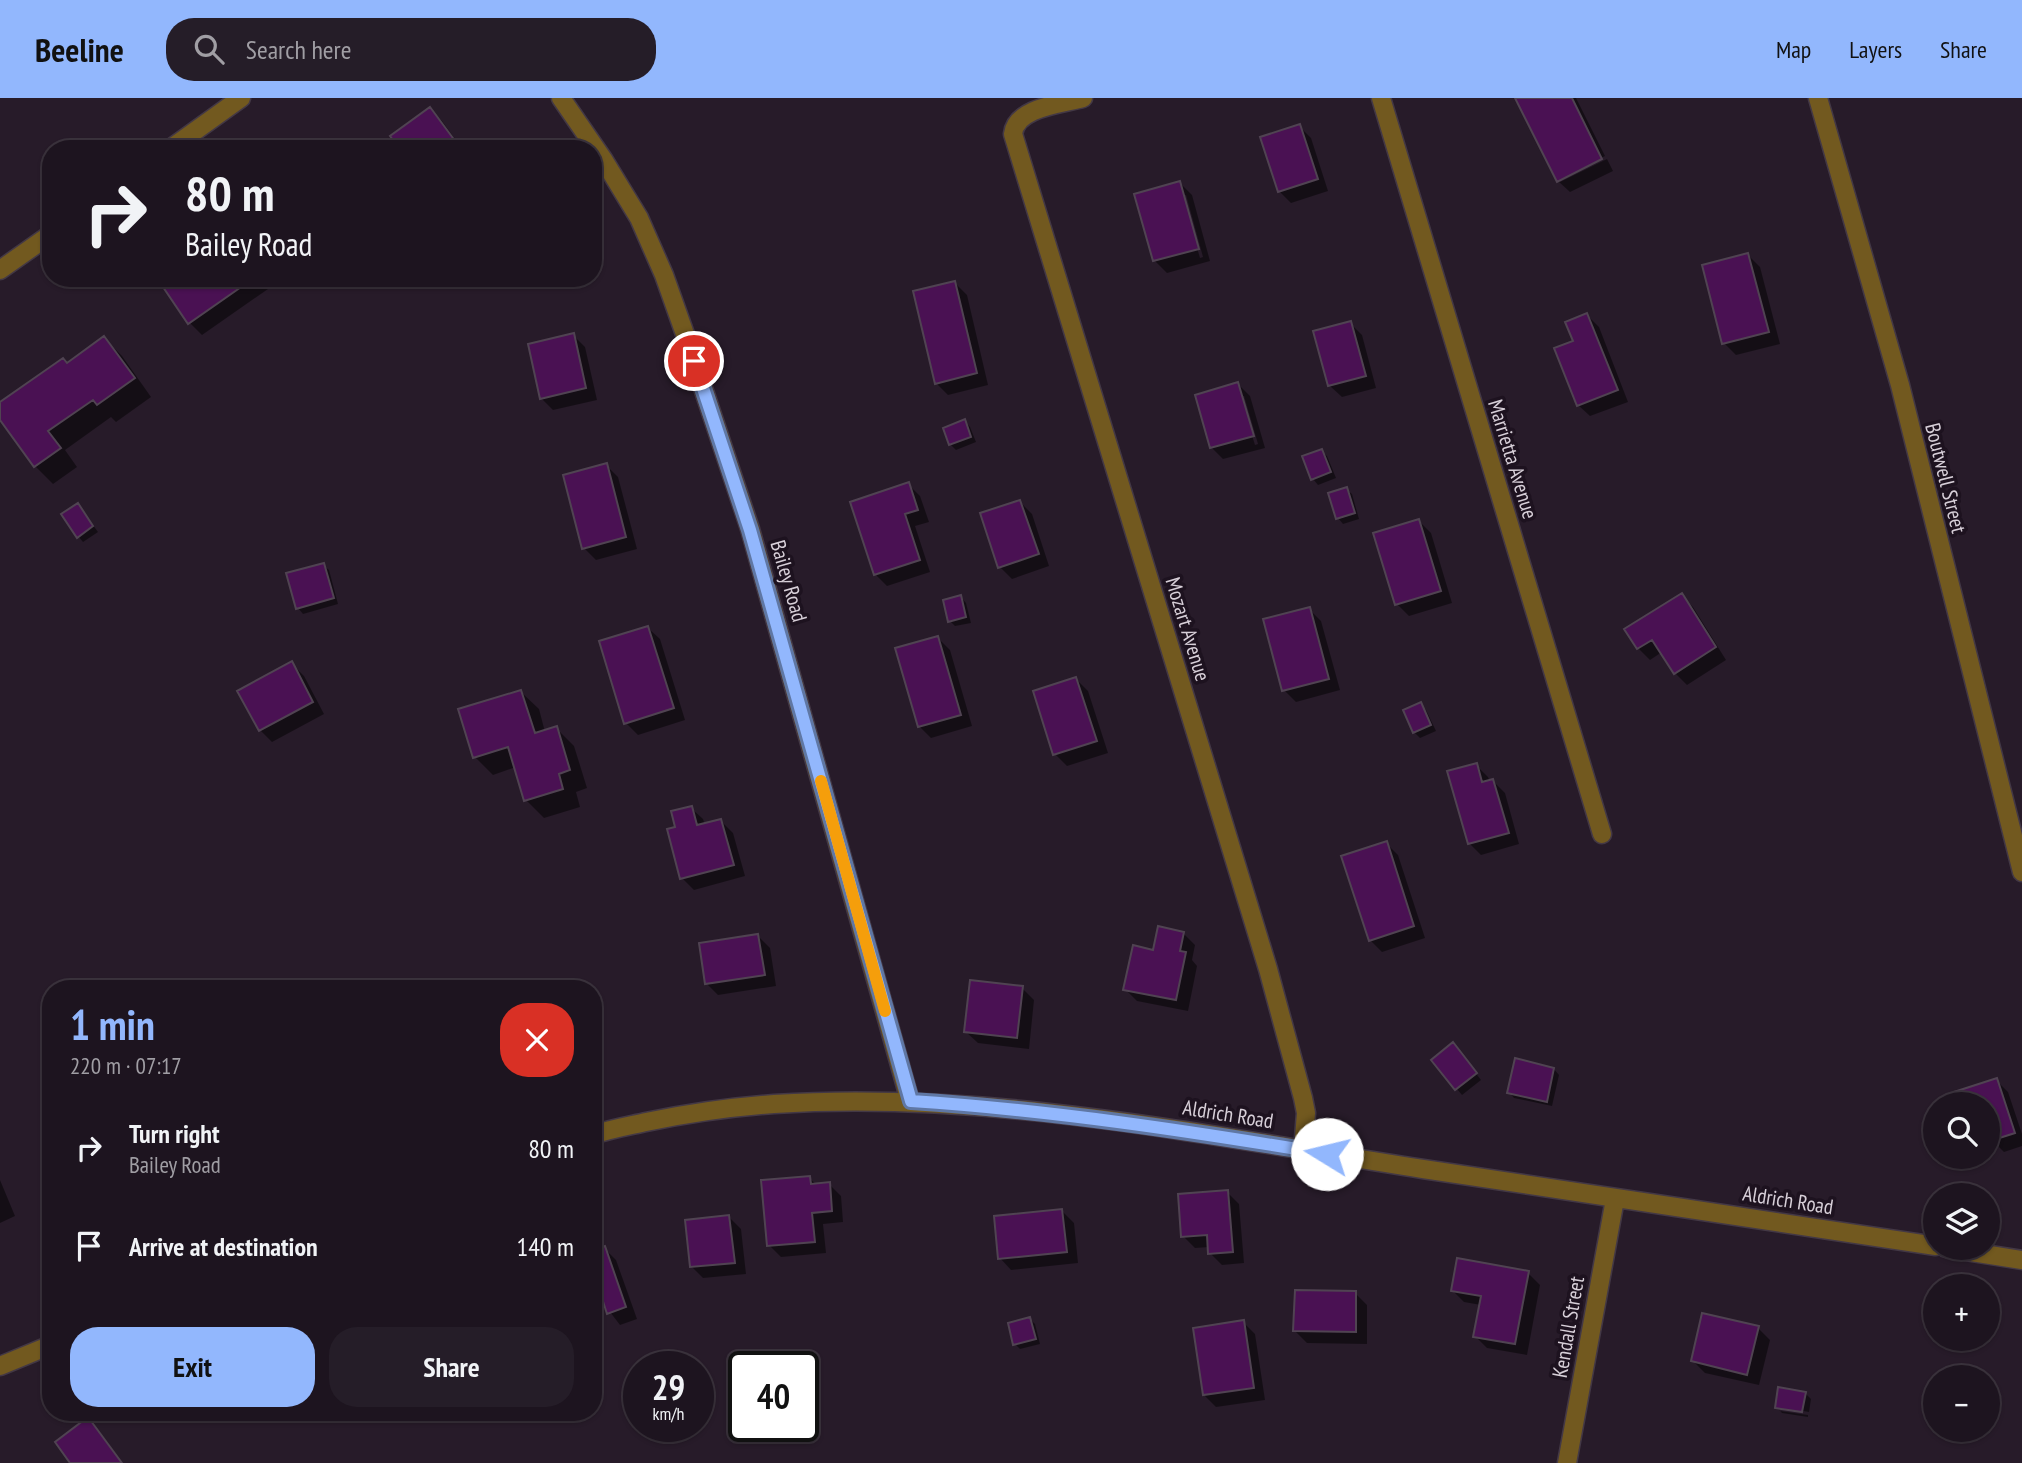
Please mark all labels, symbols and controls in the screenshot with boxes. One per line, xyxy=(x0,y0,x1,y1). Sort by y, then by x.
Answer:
search box xyxy=(166,18,656,81)
text: Beeline xyxy=(35,28,124,71)
icon: search xyxy=(190,30,228,68)
text: Search here xyxy=(246,33,351,66)
text: Map xyxy=(1776,34,1811,65)
text: Layers xyxy=(1849,34,1902,65)
text: Share xyxy=(1940,34,1987,65)
text: 80 m xyxy=(185,161,274,225)
icon: right xyxy=(70,168,161,259)
text: Bailey Road xyxy=(185,223,312,265)
pin xyxy=(664,331,724,391)
icon: arrive xyxy=(675,342,713,380)
street label: Marrietta Avenue xyxy=(1482,396,1544,522)
street label: Boutwell Street xyxy=(1919,420,1973,536)
street label: Bailey Road xyxy=(764,537,814,625)
street label: Mozart Avenue xyxy=(1159,574,1217,684)
text: 1 min xyxy=(70,997,155,1052)
button: close xyxy=(500,1003,574,1077)
text: 220 m · 07:17 xyxy=(70,1051,182,1080)
map controls xyxy=(1923,1092,2000,1442)
button: search xyxy=(1923,1092,2000,1169)
street label: Aldrich Road xyxy=(1181,1094,1275,1134)
text: Turn right xyxy=(129,1117,220,1150)
position arrow xyxy=(1290,1117,1364,1191)
icon: right xyxy=(70,1129,108,1167)
text: 80 m xyxy=(528,1132,574,1165)
text: Bailey Road xyxy=(129,1150,221,1179)
street label: Aldrich Road xyxy=(1741,1180,1835,1220)
button: layers xyxy=(1923,1183,2000,1260)
icon: arrive xyxy=(70,1227,108,1265)
text: Arrive at destination xyxy=(129,1230,318,1263)
text: 140 m xyxy=(516,1230,574,1263)
street label: Kendall Street xyxy=(1546,1274,1590,1380)
button: + xyxy=(1923,1274,2000,1351)
button: Exit xyxy=(70,1327,315,1407)
button: Share xyxy=(329,1327,574,1407)
speed limit sign: 40 xyxy=(728,1351,819,1442)
text: 29 xyxy=(652,1364,685,1410)
button: − xyxy=(1923,1365,2000,1442)
text: km/h xyxy=(653,1402,684,1425)

